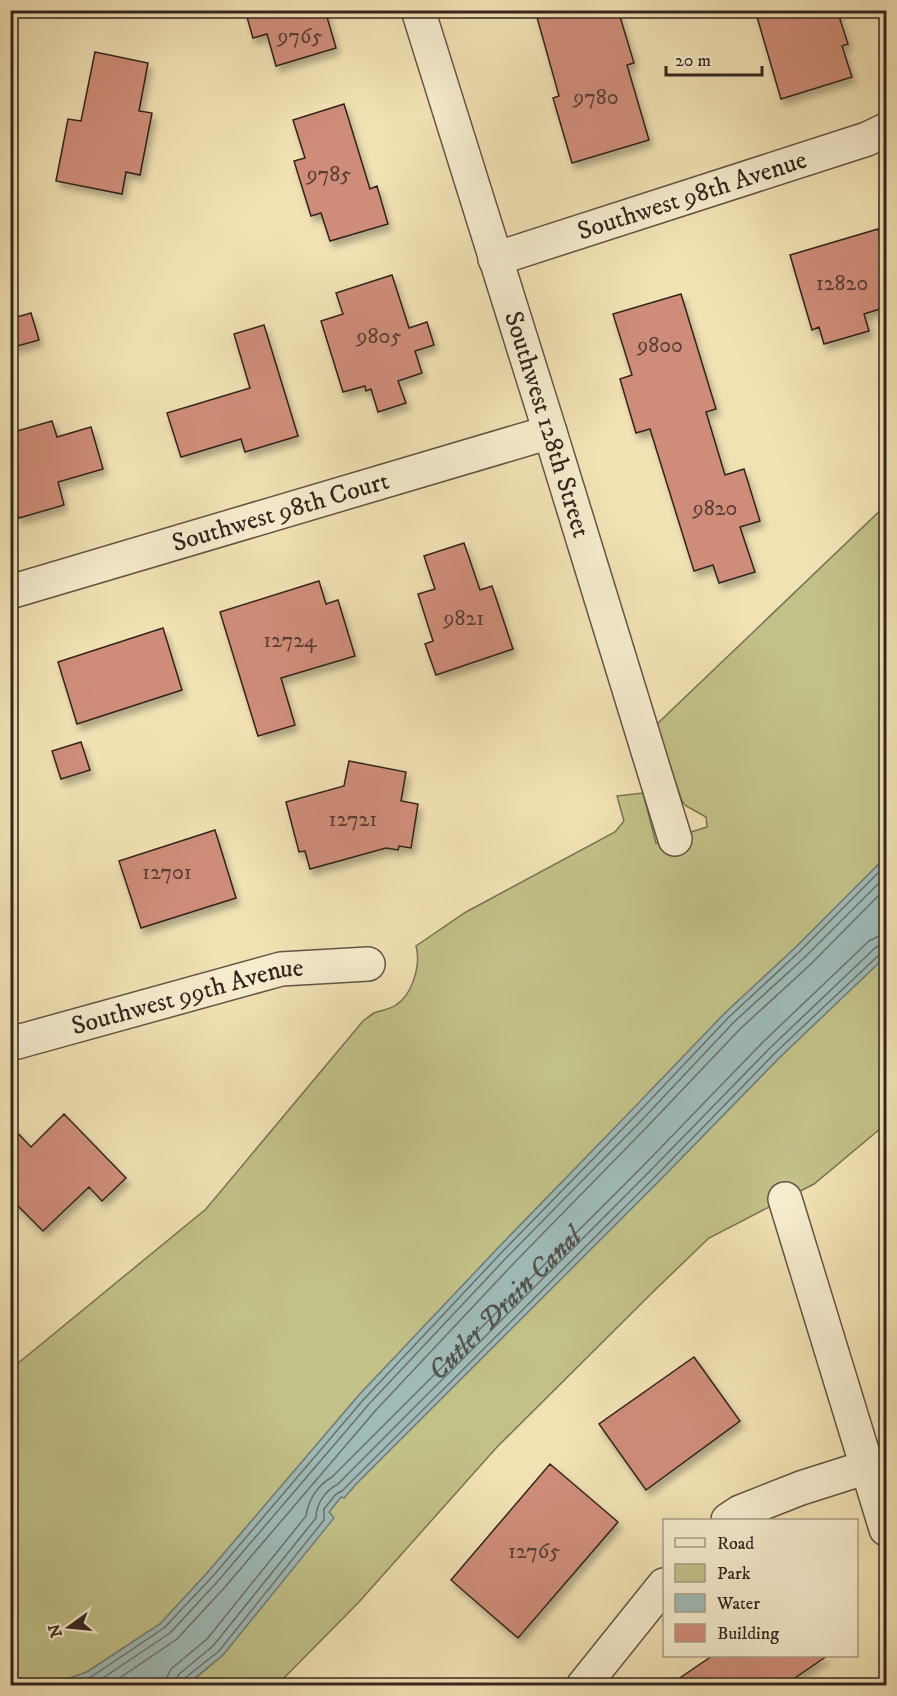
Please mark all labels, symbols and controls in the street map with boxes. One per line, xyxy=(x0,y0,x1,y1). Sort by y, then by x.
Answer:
house number: 9765 xyxy=(277,23,322,50)
scale bar xyxy=(666,39,762,77)
text: 20 m xyxy=(675,50,711,72)
house number: 9780 xyxy=(572,84,619,111)
street label: Southwest 98th Avenue xyxy=(573,143,811,248)
house number: 9785 xyxy=(306,161,351,188)
house number: 12820 xyxy=(816,270,868,297)
street label: Southwest 128th Street xyxy=(497,307,598,541)
house number: 9805 xyxy=(356,323,401,350)
house number: 9800 xyxy=(636,332,683,359)
street label: Southwest 98th Court xyxy=(168,464,393,560)
house number: 9820 xyxy=(692,495,737,522)
house number: 9821 xyxy=(443,605,484,632)
house number: 12724 xyxy=(263,627,318,654)
house number: 12721 xyxy=(329,806,377,833)
house number: 12701 xyxy=(142,859,192,886)
street label: Southwest 99th Avenue xyxy=(68,951,304,1043)
water label: Cutler Drain Canal xyxy=(421,1218,591,1388)
legend xyxy=(663,1519,858,1657)
text: Road xyxy=(717,1533,754,1555)
house number: 12765 xyxy=(508,1538,560,1565)
text: Park xyxy=(717,1563,751,1585)
text: Water xyxy=(716,1593,760,1615)
north arrow xyxy=(39,1597,99,1657)
text: N xyxy=(44,1622,67,1640)
text: Building xyxy=(717,1623,779,1645)

